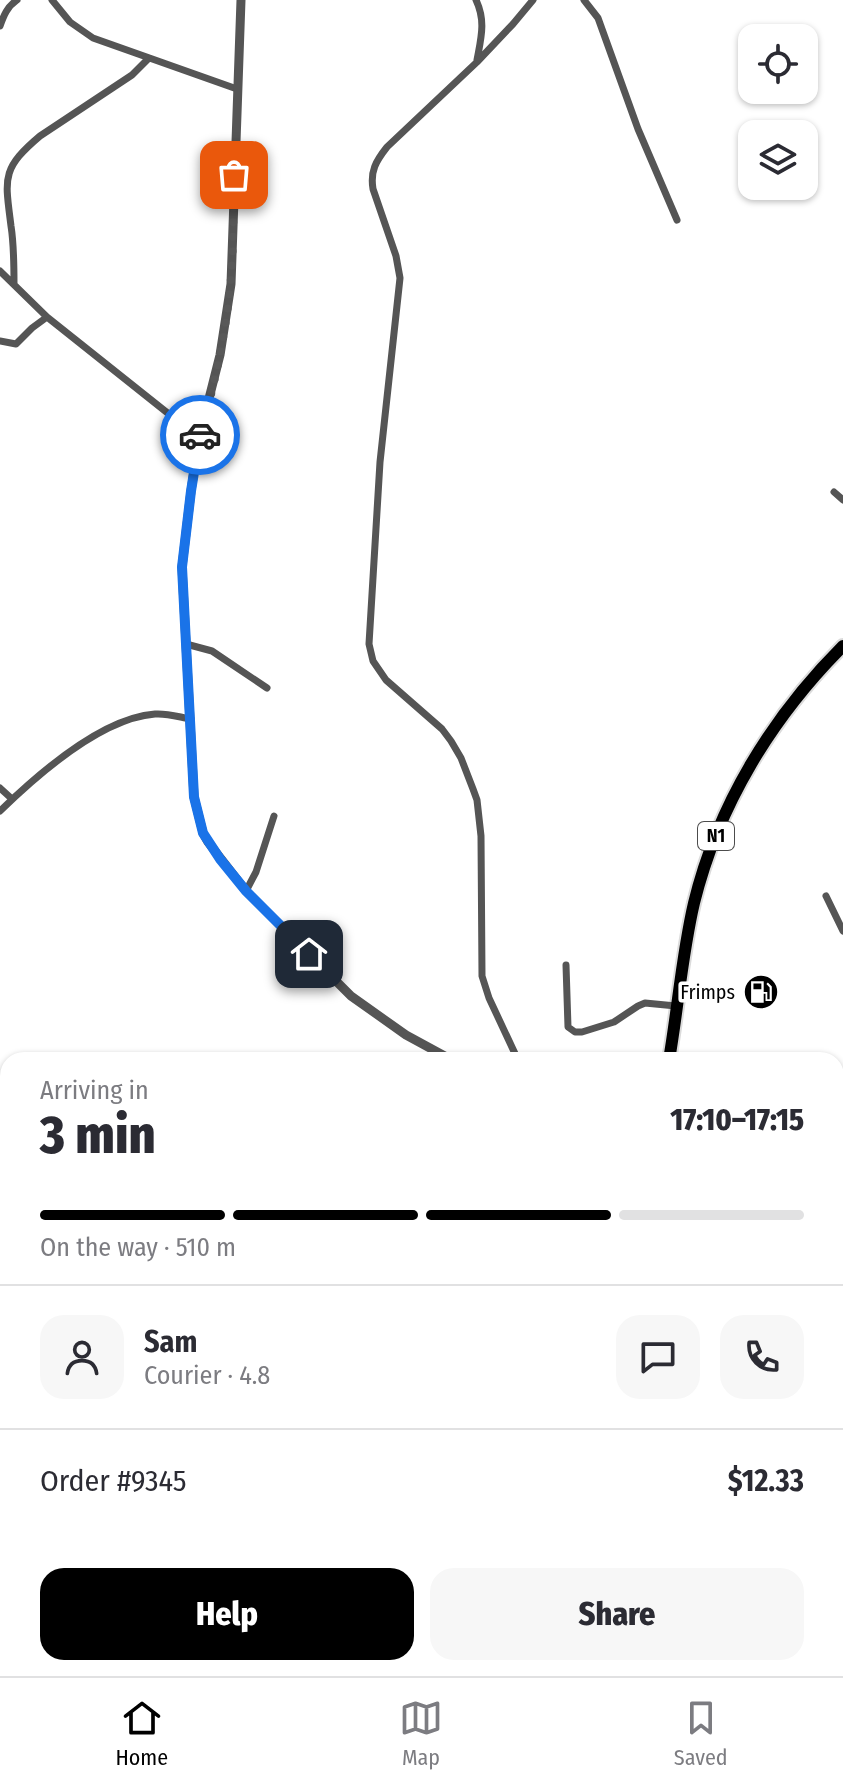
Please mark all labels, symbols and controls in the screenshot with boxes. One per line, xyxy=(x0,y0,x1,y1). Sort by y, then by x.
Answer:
map controls xyxy=(738,24,818,200)
button: locate xyxy=(738,24,818,104)
button: layers xyxy=(738,120,818,200)
pin xyxy=(200,141,268,209)
icon: bag xyxy=(212,153,256,197)
courier xyxy=(160,395,240,475)
icon: car xyxy=(178,413,222,457)
road number: N1 xyxy=(698,822,734,850)
pin xyxy=(275,920,343,988)
icon: home xyxy=(287,932,331,976)
fuel station icon: Frimps xyxy=(742,973,780,1011)
place label: Frimps xyxy=(680,980,735,1004)
text: Arriving in xyxy=(40,1075,149,1106)
text: 17:10–17:15 xyxy=(670,1102,804,1138)
text: 3 min xyxy=(40,1104,156,1167)
text: On the way · 510 m xyxy=(40,1232,236,1263)
button: person xyxy=(40,1315,124,1399)
button: chat xyxy=(616,1315,700,1399)
button: phone xyxy=(720,1315,804,1399)
text: Sam xyxy=(144,1324,197,1360)
text: Courier · 4.8 xyxy=(144,1360,270,1391)
text: Order #9345 xyxy=(40,1463,186,1499)
text: $12.33 xyxy=(728,1463,804,1499)
button: Help xyxy=(40,1568,414,1660)
button: Share xyxy=(430,1568,804,1660)
tab: Home xyxy=(115,1696,168,1771)
tab: Map xyxy=(399,1696,443,1771)
tab: Saved xyxy=(674,1696,728,1771)

